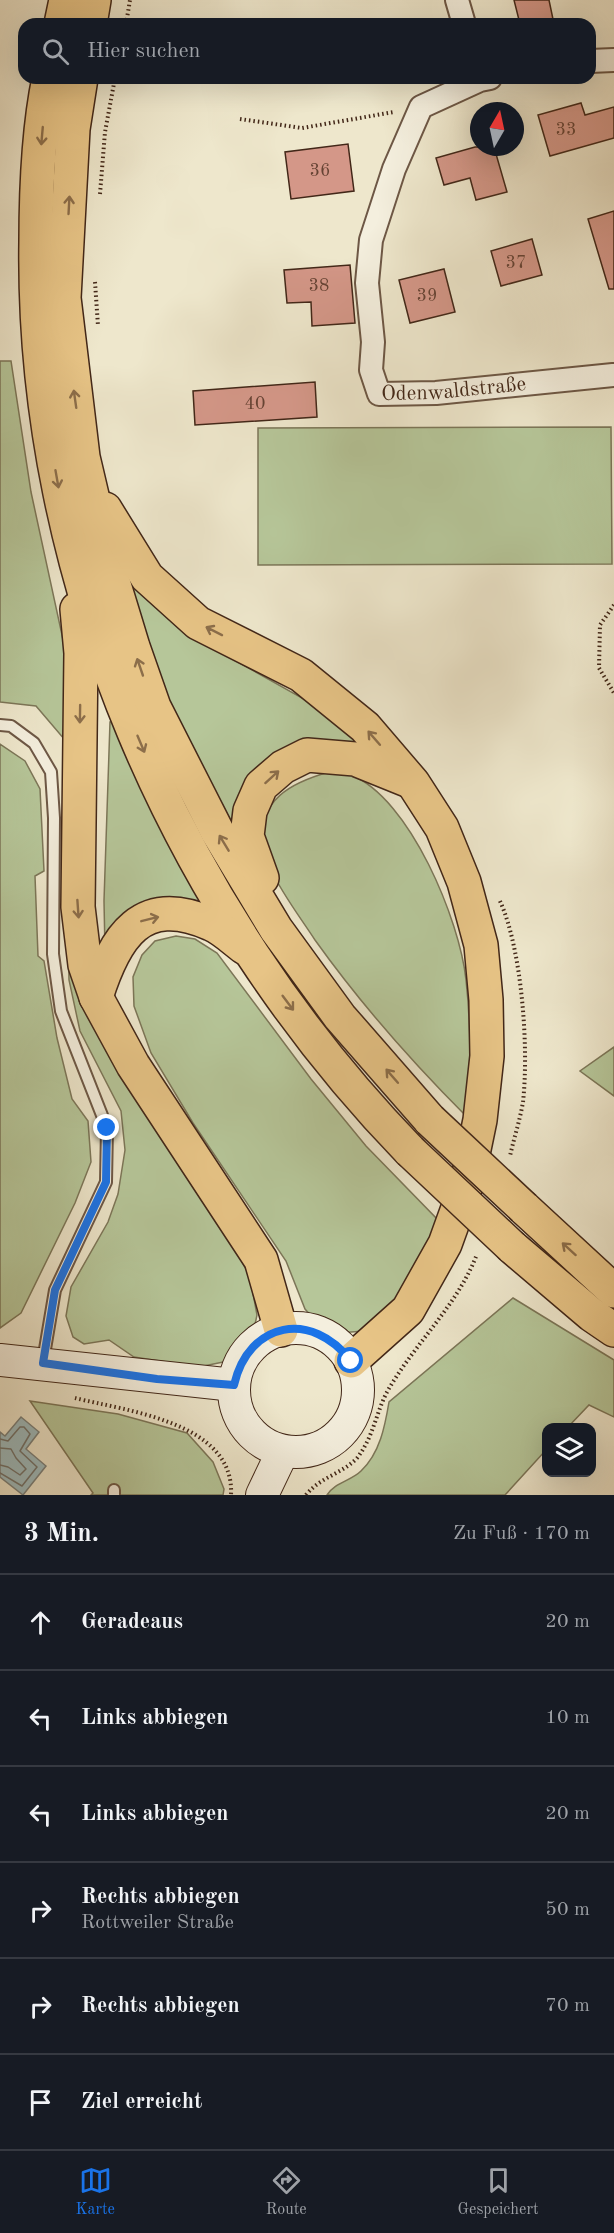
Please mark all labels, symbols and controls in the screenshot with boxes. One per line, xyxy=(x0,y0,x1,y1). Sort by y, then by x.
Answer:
search box xyxy=(18,18,596,84)
icon: search xyxy=(39,35,72,68)
text: Hier suchen xyxy=(87,40,200,62)
north arrow xyxy=(470,102,524,156)
house number: 33 xyxy=(556,121,576,139)
one-way arrow xyxy=(36,126,47,145)
house number: 36 xyxy=(310,162,330,180)
one-way arrow xyxy=(63,196,74,216)
house number: 37 xyxy=(506,254,526,272)
house number: 38 xyxy=(309,277,329,295)
house number: 39 xyxy=(417,287,437,305)
street label: Odenwaldstraße xyxy=(381,373,527,404)
one-way arrow xyxy=(70,390,81,410)
house number: 40 xyxy=(245,395,265,413)
one-way arrow xyxy=(51,468,62,488)
one-way arrow xyxy=(205,625,223,636)
one-way arrow xyxy=(134,658,145,677)
one-way arrow xyxy=(74,703,86,723)
one-way arrow xyxy=(368,730,381,746)
one-way arrow xyxy=(136,735,147,753)
one-way arrow xyxy=(264,770,279,784)
one-way arrow xyxy=(218,835,230,852)
one-way arrow xyxy=(73,898,84,918)
one-way arrow xyxy=(140,912,159,924)
one-way arrow xyxy=(281,994,294,1010)
one-way arrow xyxy=(385,1068,398,1084)
route end xyxy=(93,1114,119,1140)
one-way arrow xyxy=(562,1243,577,1257)
route start xyxy=(337,1347,363,1373)
map controls xyxy=(542,1423,596,1477)
button: layers xyxy=(542,1423,596,1477)
text: 3 Min. xyxy=(24,1521,99,1547)
text: Zu Fuß · 170 m xyxy=(453,1524,590,1544)
icon: ahead xyxy=(24,1606,57,1639)
text: Geradeaus xyxy=(81,1611,183,1633)
text: 20 m xyxy=(545,1612,590,1632)
icon: left xyxy=(24,1702,57,1735)
text: Links abbiegen xyxy=(81,1707,229,1729)
text: 10 m xyxy=(545,1708,590,1728)
icon: left xyxy=(24,1798,57,1831)
text: Links abbiegen xyxy=(81,1803,229,1825)
text: 20 m xyxy=(545,1804,590,1824)
text: Rechts abbiegen xyxy=(81,1886,240,1908)
icon: right xyxy=(24,1894,57,1927)
text: 50 m xyxy=(545,1900,590,1920)
text: Rottweiler Straße xyxy=(81,1913,234,1933)
icon: right xyxy=(24,1990,57,2023)
text: Rechts abbiegen xyxy=(81,1995,240,2017)
text: 70 m xyxy=(545,1996,590,2016)
icon: arrive xyxy=(24,2086,57,2119)
text: Ziel erreicht xyxy=(81,2091,202,2113)
tab: Karte xyxy=(75,2164,115,2220)
tab: Route xyxy=(266,2164,307,2220)
tab: Gespeichert xyxy=(458,2164,539,2220)

